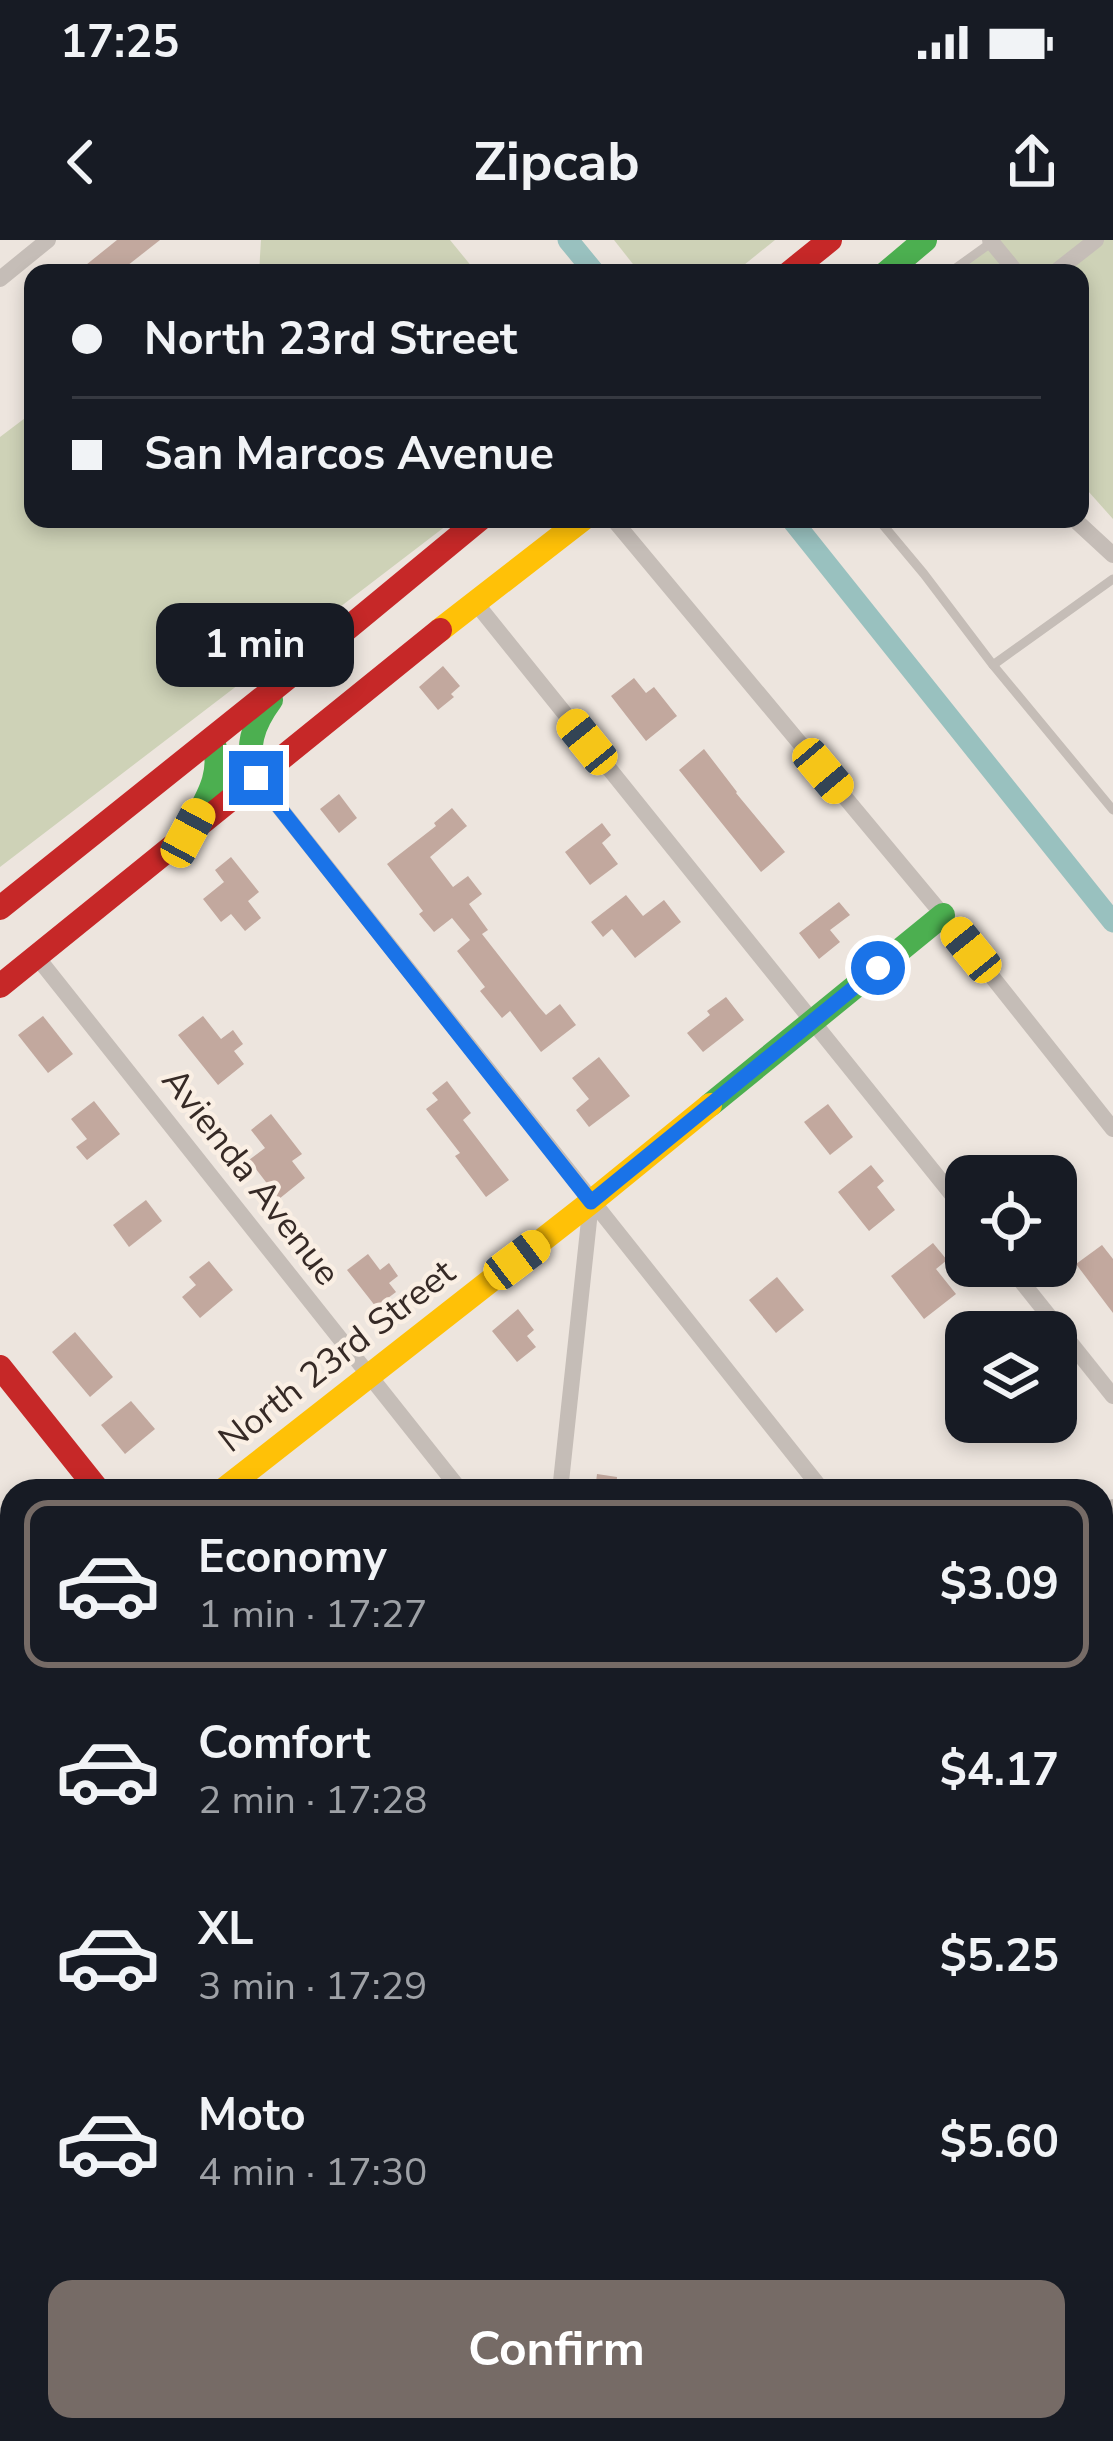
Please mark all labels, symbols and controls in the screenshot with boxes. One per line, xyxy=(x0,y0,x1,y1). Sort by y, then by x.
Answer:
text: 17:25 xyxy=(60,12,179,73)
text: Zipcab xyxy=(473,125,640,199)
icon: back xyxy=(48,129,114,195)
icon: share xyxy=(999,129,1065,195)
text: North 23rd Street xyxy=(144,309,517,370)
text: San Marcos Avenue xyxy=(144,424,554,485)
callout: 1 min xyxy=(157,604,355,688)
text: 1 min xyxy=(205,618,305,671)
car xyxy=(550,703,624,781)
car xyxy=(786,732,860,810)
route end xyxy=(229,751,283,805)
car xyxy=(155,793,221,873)
car xyxy=(934,911,1008,989)
route start xyxy=(851,941,905,995)
street label: Avienda Avenue xyxy=(150,1058,351,1296)
map controls xyxy=(945,1155,1077,1443)
button: locate xyxy=(945,1155,1077,1287)
car xyxy=(477,1224,557,1296)
street label: North 23rd Street xyxy=(209,1248,465,1464)
button: layers xyxy=(945,1311,1077,1443)
text: Economy xyxy=(198,1527,387,1588)
icon: car xyxy=(54,1530,162,1638)
text: $3.09 xyxy=(940,1554,1059,1615)
text: 1 min · 17:27 xyxy=(198,1588,427,1641)
text: Comfort xyxy=(198,1713,370,1774)
icon: car xyxy=(54,1716,162,1824)
text: $4.17 xyxy=(940,1740,1059,1801)
text: 2 min · 17:28 xyxy=(198,1774,427,1827)
text: XL xyxy=(198,1899,254,1960)
icon: car xyxy=(54,1902,162,2010)
text: $5.25 xyxy=(940,1926,1059,1987)
text: 3 min · 17:29 xyxy=(198,1960,427,2013)
text: Moto xyxy=(198,2085,306,2146)
icon: car xyxy=(54,2088,162,2196)
text: $5.60 xyxy=(940,2112,1059,2173)
text: 4 min · 17:30 xyxy=(198,2146,427,2199)
button: Confirm xyxy=(48,2280,1065,2418)

